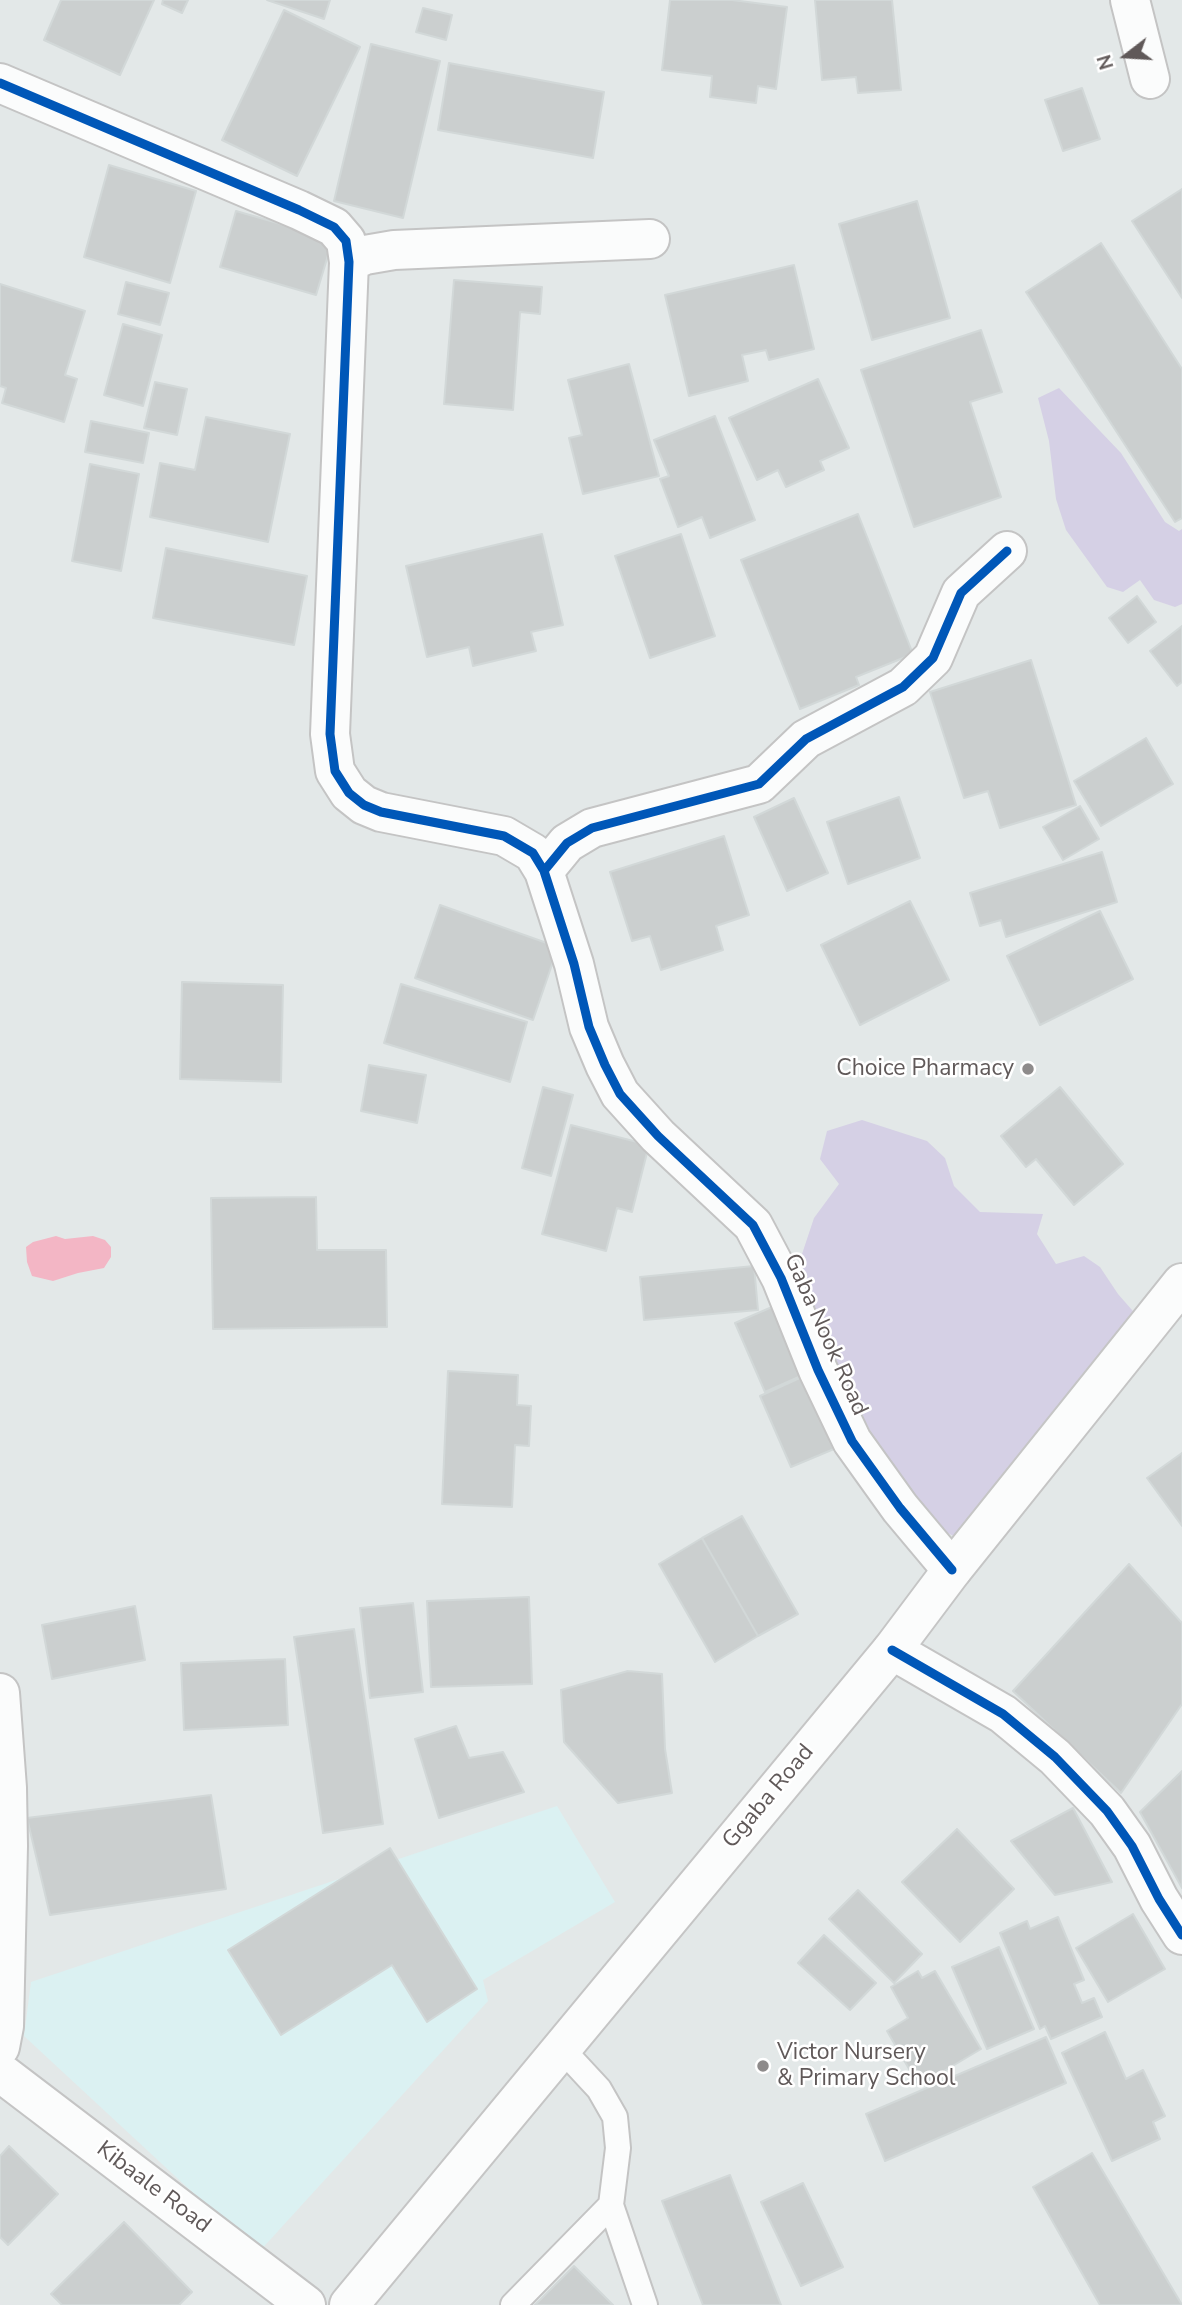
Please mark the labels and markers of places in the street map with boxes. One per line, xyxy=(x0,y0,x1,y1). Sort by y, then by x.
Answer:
place label: Choice Pharmacy xyxy=(836,1055,1014,1083)
marker: Choice Pharmacy xyxy=(1020,1061,1036,1077)
place label: Victor Nursery & Primary School xyxy=(777,2039,956,2093)
marker: Victor Nursery & Primary School xyxy=(755,2058,771,2074)

